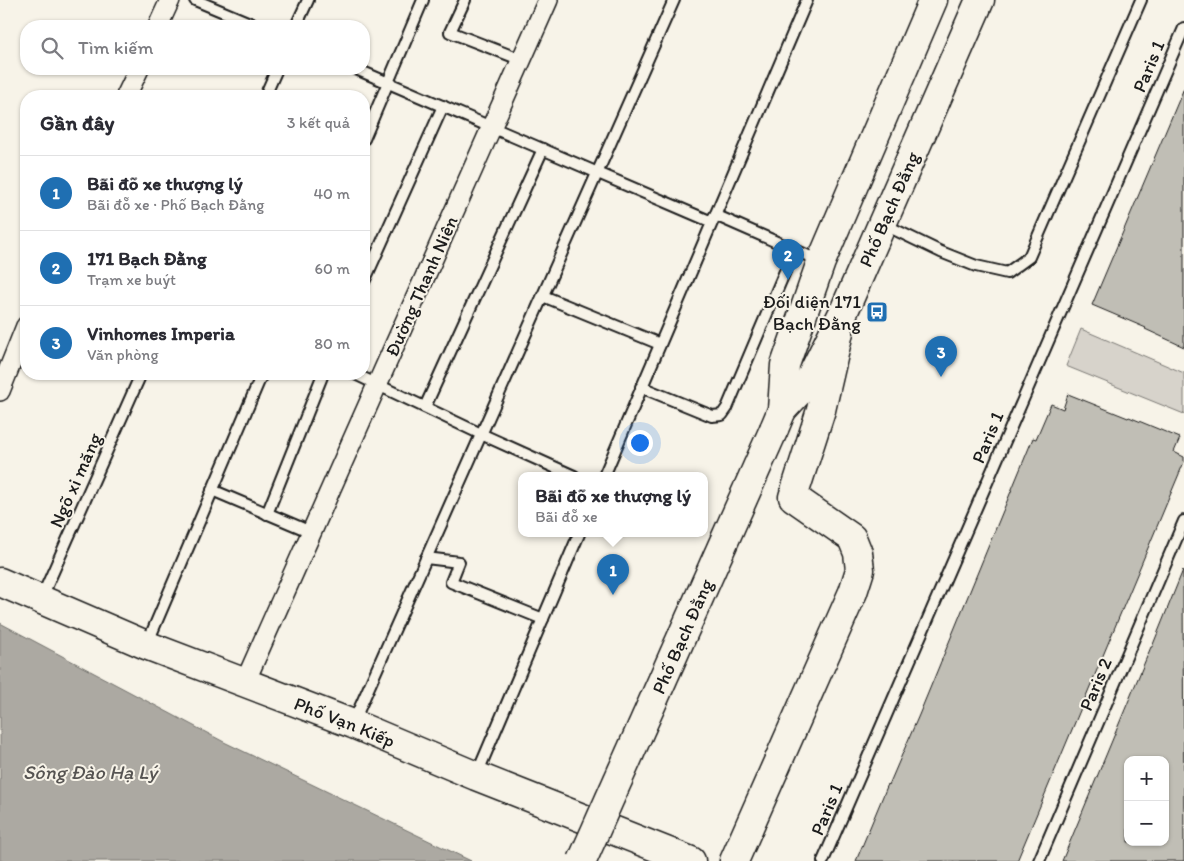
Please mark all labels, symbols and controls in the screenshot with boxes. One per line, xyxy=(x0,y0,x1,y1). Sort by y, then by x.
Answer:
search box xyxy=(20,20,370,75)
icon: search xyxy=(38,34,66,62)
text: Tìm kiếm xyxy=(78,36,153,59)
street label: Paris 1 xyxy=(1127,37,1170,96)
text: Gần đây xyxy=(40,110,114,135)
text: 3 kết quả xyxy=(287,113,350,132)
street label: Phố Bạch Đằng xyxy=(854,148,924,271)
text: Bãi đõ xe thượng lý xyxy=(87,172,243,195)
text: 1 xyxy=(52,184,60,203)
text: 40 m xyxy=(313,184,350,203)
text: Bãi đỗ xe · Phố Bạch Đằng xyxy=(87,195,264,214)
street label: Đường Thanh Niên xyxy=(380,212,463,360)
pin: 2 xyxy=(772,239,804,280)
text: 171 Bạch Đằng xyxy=(87,247,207,270)
text: 2 xyxy=(52,259,60,278)
text: 60 m xyxy=(315,259,350,278)
text: Trạm xe buýt xyxy=(87,270,176,289)
place label: Đối diện 171 Bạch Đằng xyxy=(763,290,861,335)
bus stop icon: Đối diện 171 Bạch Đằng xyxy=(865,300,889,324)
text: Vinhomes Imperia xyxy=(87,322,235,345)
text: 3 xyxy=(52,334,60,353)
text: 80 m xyxy=(314,334,350,353)
pin: 3 xyxy=(925,336,957,377)
text: Văn phòng xyxy=(87,345,159,364)
street label: Paris 1 xyxy=(966,408,1009,467)
street label: Ngõ xi măng xyxy=(44,429,107,531)
your location xyxy=(627,430,653,456)
popup xyxy=(518,472,708,537)
text: Bãi đõ xe thượng lý xyxy=(535,484,691,507)
text: Bãi đỗ xe xyxy=(535,507,598,526)
pin: 1 xyxy=(597,554,629,595)
street label: Phố Bạch Đằng xyxy=(647,575,718,697)
street label: Paris 2 xyxy=(1074,654,1117,714)
street label: Phố Vạn Kiếp xyxy=(291,692,398,752)
map controls xyxy=(1124,756,1169,846)
button: + xyxy=(1124,756,1169,801)
water label: Sông Đào Hạ Lý xyxy=(23,760,160,784)
street label: Paris 1 xyxy=(805,780,848,839)
button: − xyxy=(1124,801,1169,846)

